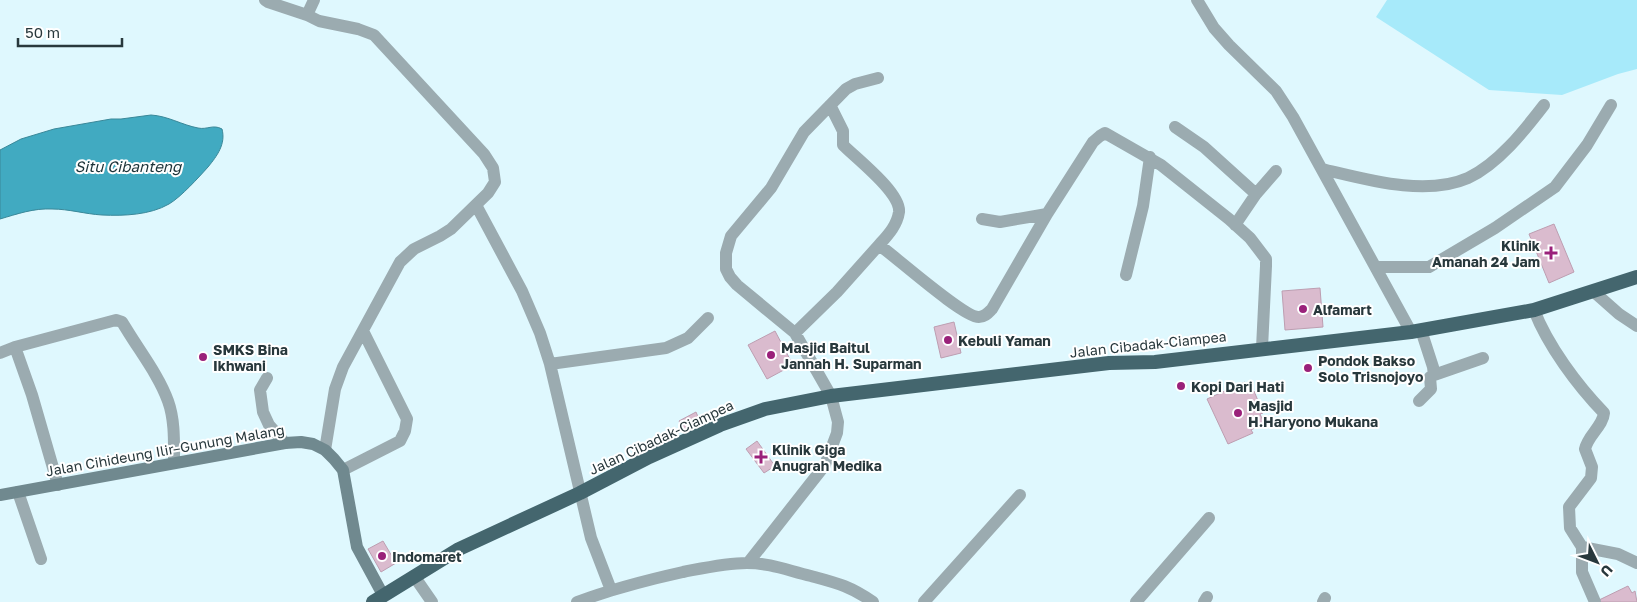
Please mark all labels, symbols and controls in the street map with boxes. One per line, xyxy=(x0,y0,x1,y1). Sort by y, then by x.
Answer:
scale bar xyxy=(18,15,121,47)
text: 50 m xyxy=(25,23,60,41)
water label: Situ Cibanteng xyxy=(75,157,183,176)
place label: Klinik Amanah 24 Jam xyxy=(1432,237,1540,270)
marker: Klinik Amanah 24 Jam xyxy=(1544,246,1558,260)
place label: Alfamart xyxy=(1313,301,1372,318)
marker: Alfamart xyxy=(1297,303,1309,315)
street label: Jalan Cibadak-Ciampea xyxy=(1069,327,1227,361)
place label: Kebuli Yaman xyxy=(958,332,1051,349)
marker: Kebuli Yaman xyxy=(942,334,954,346)
place label: Masjid Baitul Jannah H. Suparman xyxy=(781,339,922,372)
place label: SMKS Bina Ikhwani xyxy=(213,341,288,374)
marker: Masjid Baitul Jannah H. Suparman xyxy=(765,349,777,361)
marker: SMKS Bina Ikhwani xyxy=(197,351,209,363)
place label: Pondok Bakso Solo Trisnojoyo xyxy=(1318,352,1423,385)
marker: Pondok Bakso Solo Trisnojoyo xyxy=(1302,362,1314,374)
place label: Kopi Dari Hati xyxy=(1191,378,1285,395)
marker: Kopi Dari Hati xyxy=(1175,380,1187,392)
street label: Jalan Cibadak-Ciampea xyxy=(586,396,736,478)
place label: Masjid H.Haryono Mukana xyxy=(1248,397,1378,430)
marker: Masjid H.Haryono Mukana xyxy=(1232,407,1244,419)
street label: Jalan Cihideung Ilir–Gunung Malang xyxy=(44,421,286,479)
place label: Klinik Giga Anugrah Medika xyxy=(772,441,882,474)
marker: Klinik Giga Anugrah Medika xyxy=(754,450,768,464)
north arrow xyxy=(1572,537,1622,587)
place label: Indomaret xyxy=(392,548,462,565)
marker: Indomaret xyxy=(376,550,388,562)
text: U xyxy=(1597,562,1617,581)

